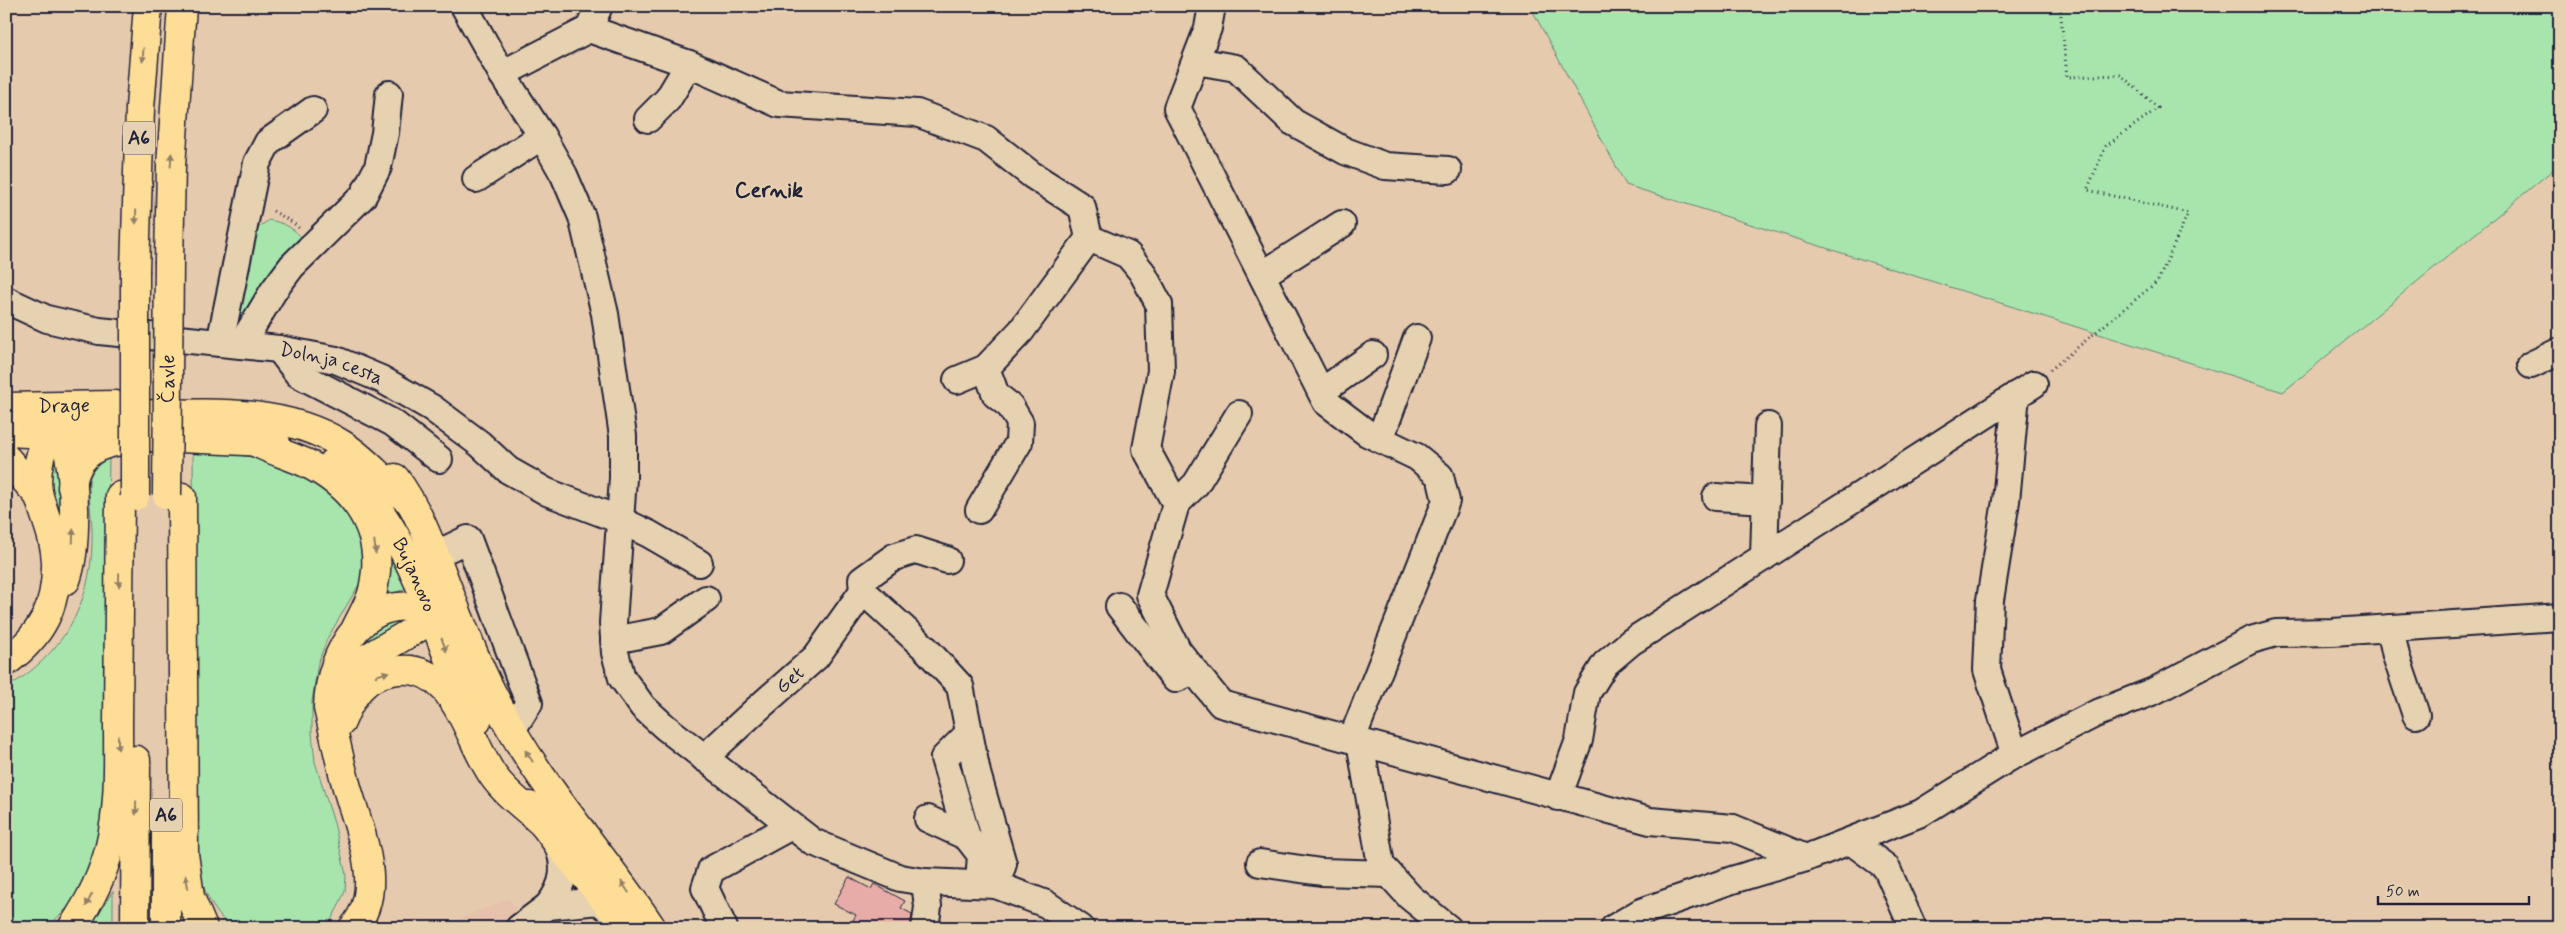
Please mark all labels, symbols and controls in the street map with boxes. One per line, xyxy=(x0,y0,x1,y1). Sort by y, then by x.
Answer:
one-way arrow xyxy=(139,47,147,63)
road number: A6 xyxy=(123,122,155,154)
one-way arrow xyxy=(167,152,175,168)
district label: Cernik xyxy=(735,177,803,205)
one-way arrow xyxy=(132,209,140,225)
street label: Dolnja cesta xyxy=(277,336,387,392)
street label: Čavle xyxy=(154,354,182,404)
street label: Drage xyxy=(38,392,90,420)
one-way arrow xyxy=(69,527,77,543)
street label: Bujanovo xyxy=(386,533,443,616)
one-way arrow xyxy=(371,539,379,555)
one-way arrow xyxy=(115,572,123,588)
one-way arrow xyxy=(440,638,448,653)
street label: Get xyxy=(770,660,810,700)
one-way arrow xyxy=(375,670,390,678)
one-way arrow xyxy=(114,735,122,751)
one-way arrow xyxy=(524,750,534,763)
road number: A6 xyxy=(150,798,182,832)
one-way arrow xyxy=(132,800,140,816)
one-way arrow xyxy=(183,874,191,890)
scale bar xyxy=(2378,874,2530,906)
one-way arrow xyxy=(620,880,630,894)
text: 50 m xyxy=(2386,882,2420,902)
one-way arrow xyxy=(85,893,93,908)

